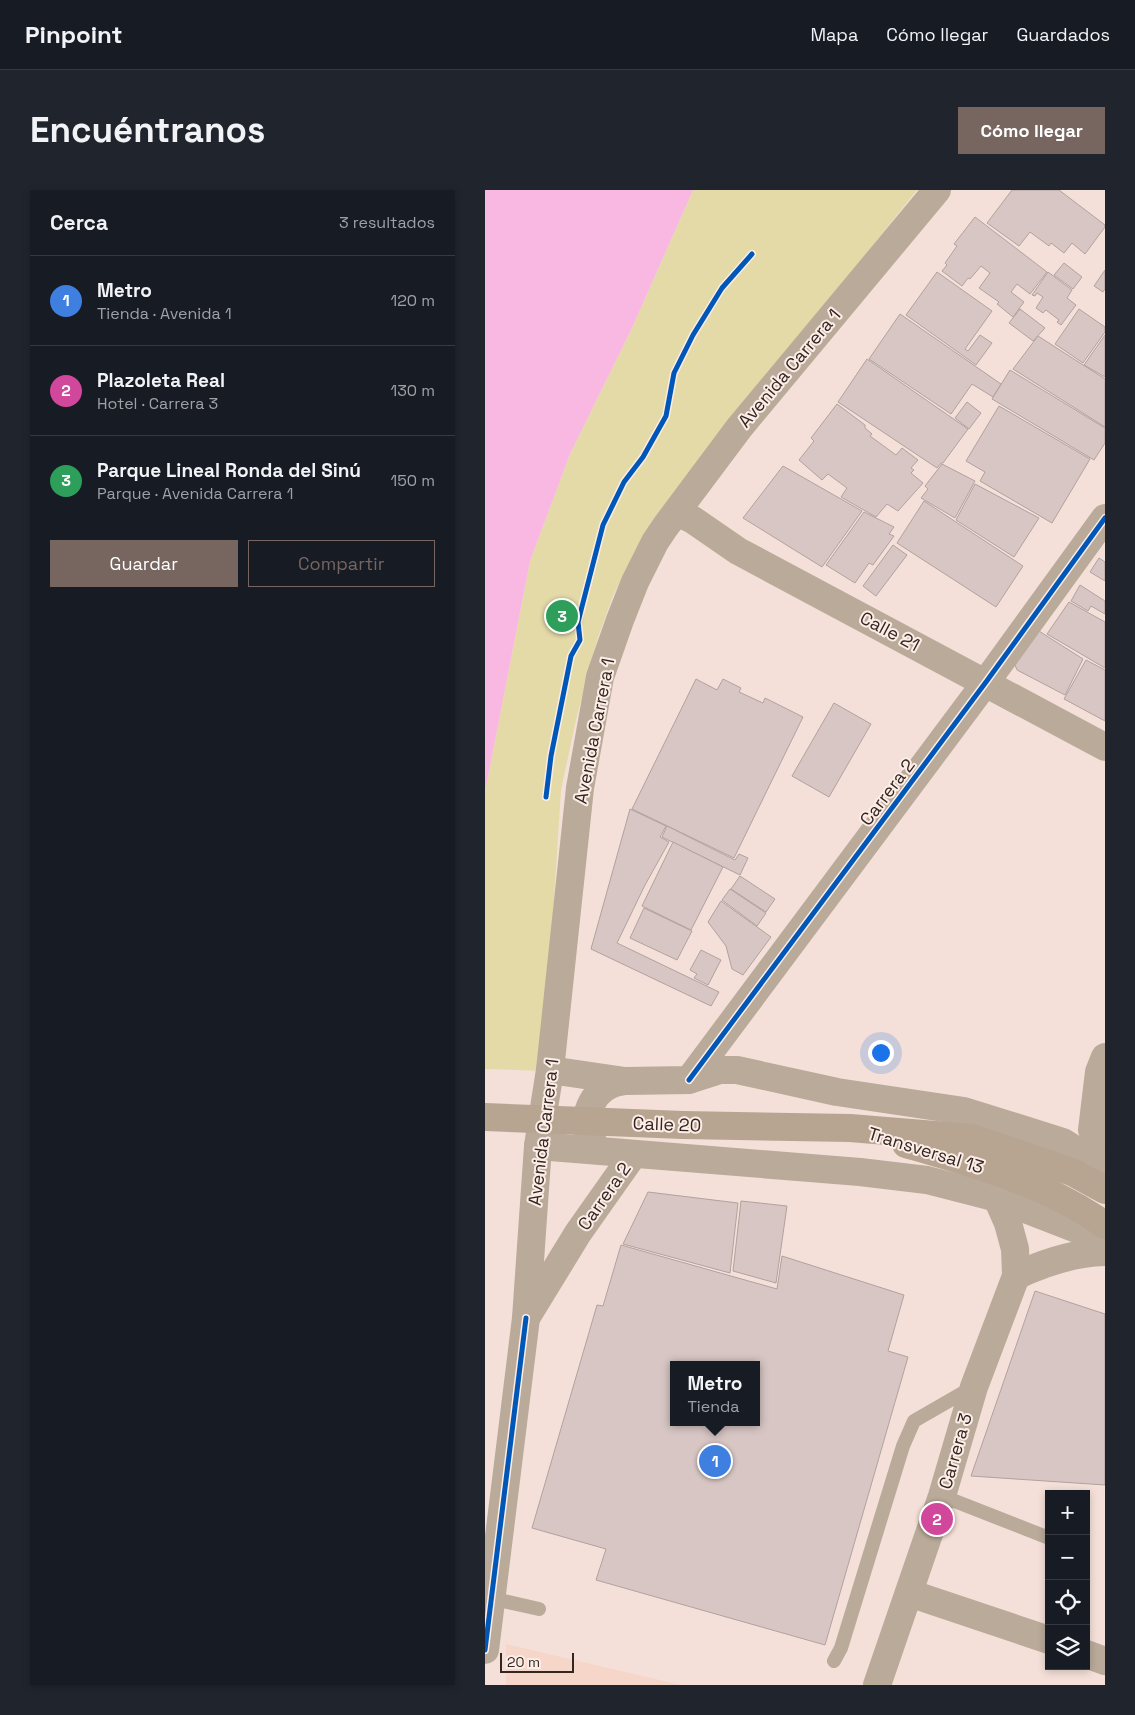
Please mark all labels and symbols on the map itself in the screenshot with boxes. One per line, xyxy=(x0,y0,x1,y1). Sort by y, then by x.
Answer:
street label: Avenida Carrera 1 xyxy=(733,304,845,432)
pin: 3 xyxy=(546,597,578,635)
street label: Calle 21 xyxy=(856,606,924,656)
street label: Avenida Carrera 1 xyxy=(569,656,619,806)
street label: Carrera 2 xyxy=(854,754,920,830)
your location xyxy=(868,1040,894,1066)
street label: Avenida Carrera 1 xyxy=(523,1057,563,1207)
street label: Calle 20 xyxy=(632,1111,702,1137)
street label: Transversal 13 xyxy=(865,1121,987,1179)
street label: Carrera 2 xyxy=(572,1157,636,1235)
street label: Carrera 3 xyxy=(933,1410,977,1492)
pin: 1 xyxy=(699,1442,731,1480)
pin: 2 xyxy=(921,1500,953,1538)
scale bar xyxy=(500,1650,574,1673)

